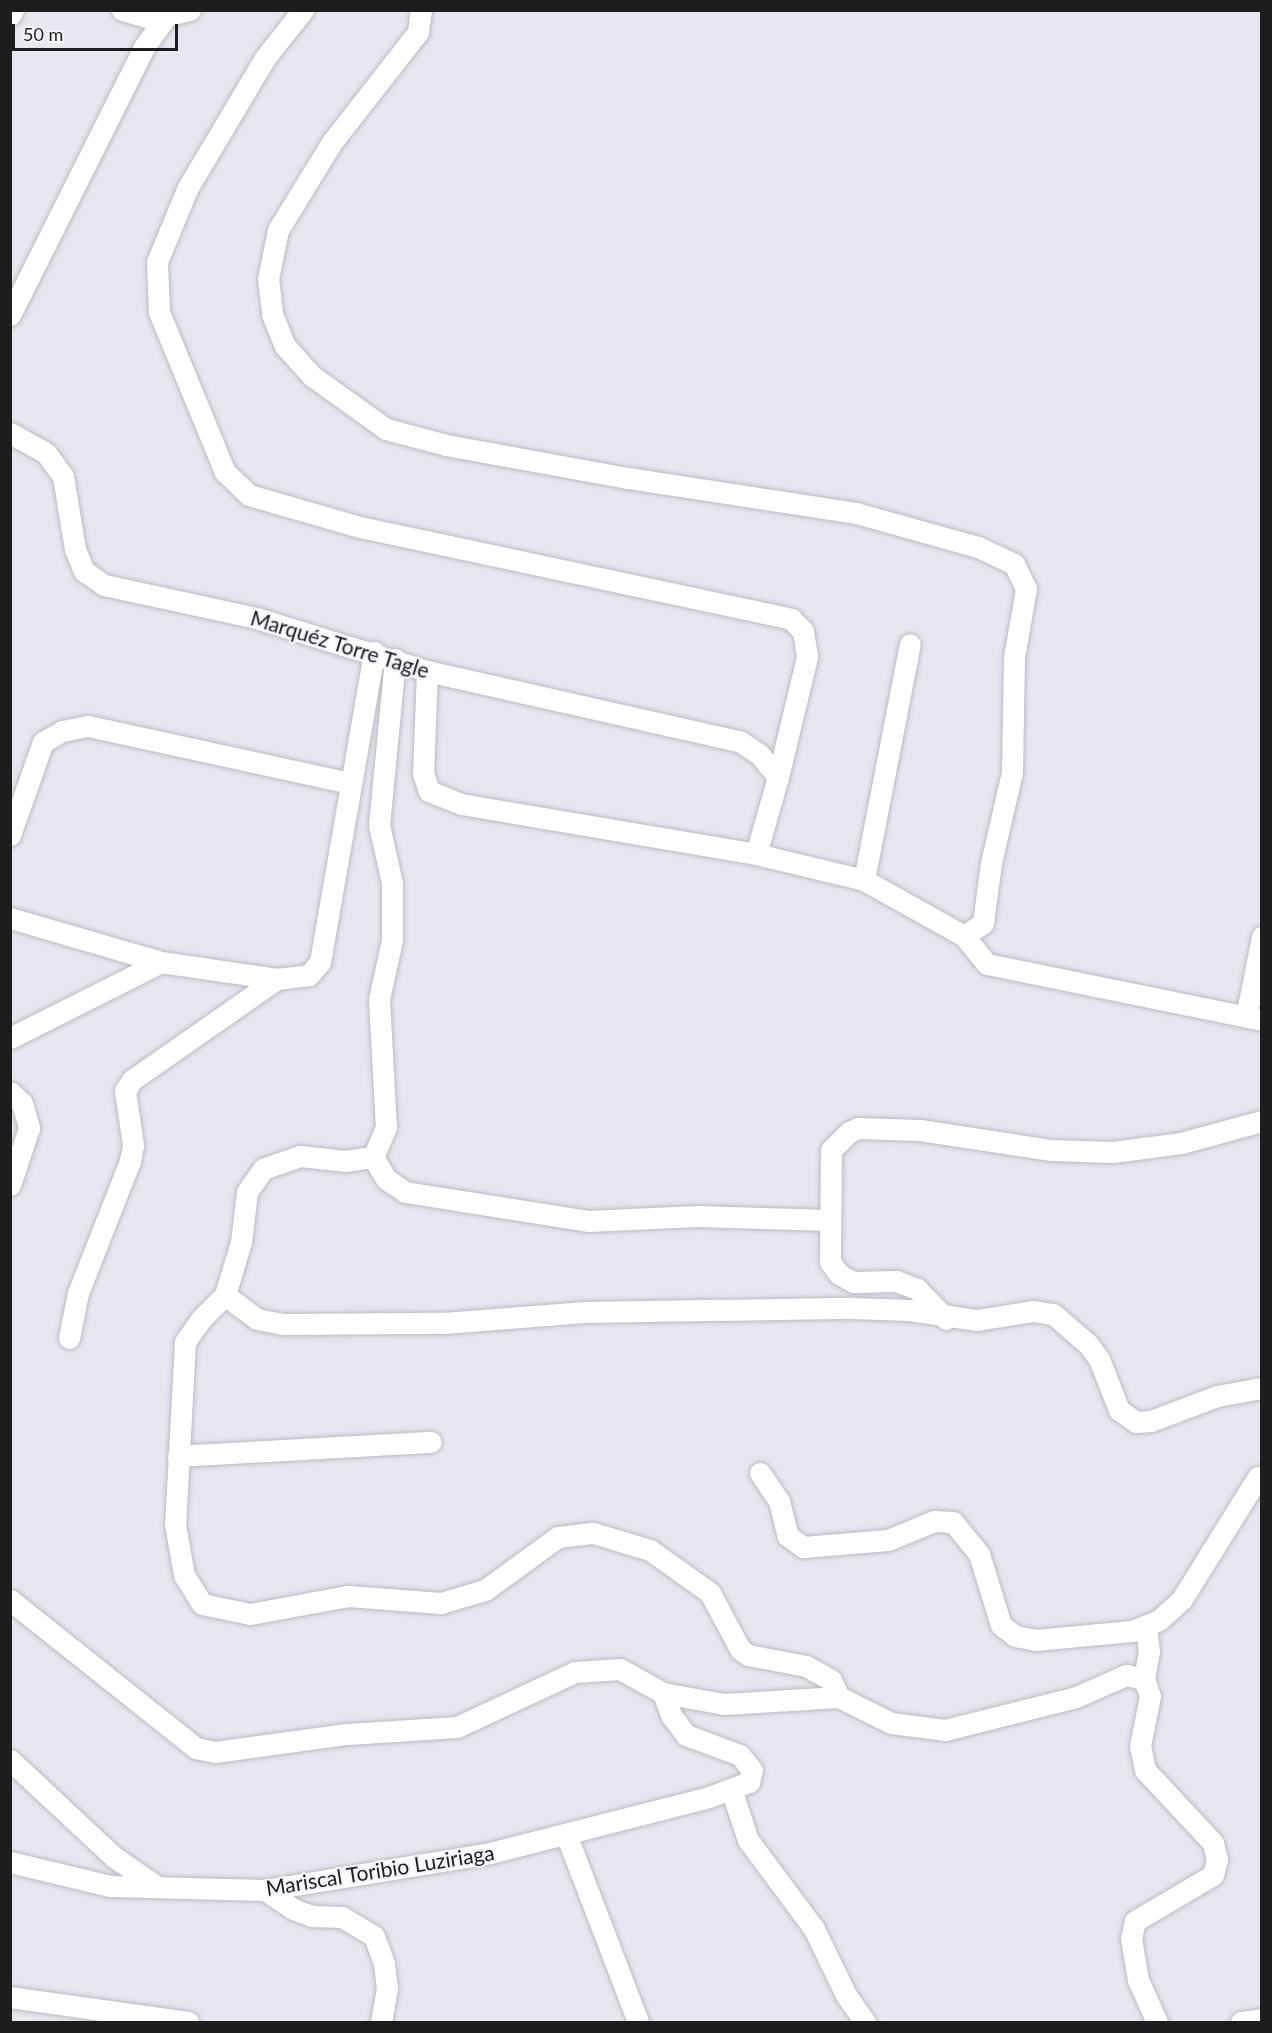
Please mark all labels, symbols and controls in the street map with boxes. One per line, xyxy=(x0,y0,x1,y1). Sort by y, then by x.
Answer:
scale bar xyxy=(15,12,182,50)
text: 50 m xyxy=(23,23,63,45)
street label: Marquéz Torre Tagle xyxy=(247,605,433,683)
street label: Mariscal Toribio Luziriaga xyxy=(264,1839,496,1901)

